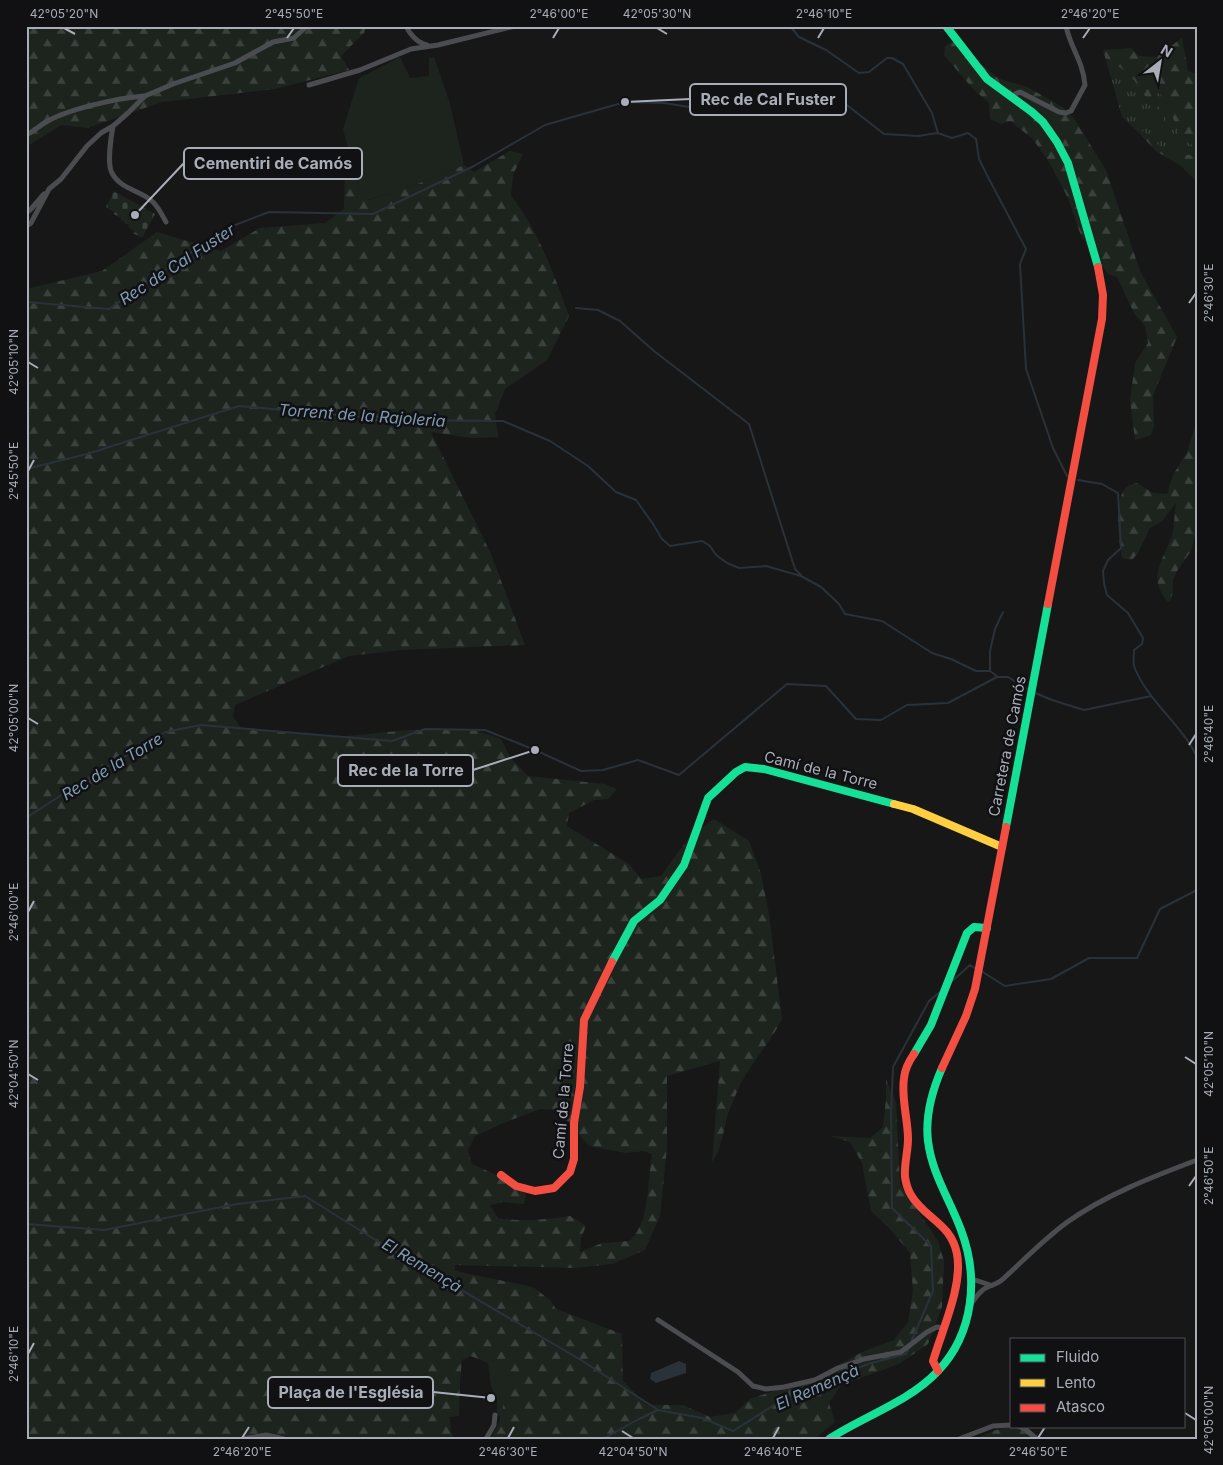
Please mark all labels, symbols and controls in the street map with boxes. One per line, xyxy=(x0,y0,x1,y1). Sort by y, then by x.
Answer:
text: 42°05'20"N xyxy=(30,6,98,21)
text: 2°45'50"E xyxy=(265,6,323,21)
text: 2°46'00"E xyxy=(530,6,588,21)
text: 42°05'30"N xyxy=(623,6,691,21)
text: 2°46'10"E xyxy=(796,6,852,21)
text: 2°46'20"E xyxy=(1061,6,1119,21)
north arrow xyxy=(1136,38,1186,88)
text: N xyxy=(1158,40,1176,60)
callout: Rec de Cal Fuster xyxy=(690,84,846,115)
text: Rec de Cal Fuster xyxy=(700,89,836,109)
callout: Cementiri de Camós xyxy=(184,148,362,179)
text: Cementiri de Camós xyxy=(194,153,352,173)
water label: Rec de Cal Fuster xyxy=(116,219,239,309)
text: 2°46'30"E xyxy=(1201,264,1216,322)
text: 42°05'10"N xyxy=(6,329,21,395)
water label: Torrent de la Rajoleria xyxy=(278,399,446,431)
text: 2°45'50"E xyxy=(6,442,21,500)
street label: Carretera de Camós xyxy=(984,674,1030,818)
text: 42°05'00"N xyxy=(6,684,21,752)
text: 2°46'40"E xyxy=(1201,705,1216,763)
water label: Rec de la Torre xyxy=(58,728,166,804)
street label: Camí de la Torre xyxy=(762,747,880,793)
callout: Rec de la Torre xyxy=(338,755,473,786)
text: Rec de la Torre xyxy=(348,760,464,780)
text: 2°46'00"E xyxy=(6,883,21,941)
text: 42°05'10"N xyxy=(1201,1031,1216,1097)
text: 42°04'50"N xyxy=(6,1040,21,1108)
street label: Camí de la Torre xyxy=(548,1042,578,1160)
text: 2°46'50"E xyxy=(1201,1147,1216,1205)
water label: El Remençà xyxy=(379,1233,465,1297)
text: 2°46'10"E xyxy=(6,1326,21,1382)
legend xyxy=(1010,1338,1186,1428)
text: Fluido xyxy=(1056,1347,1099,1366)
water label: El Remençà xyxy=(772,1360,862,1414)
text: Lento xyxy=(1056,1373,1096,1392)
callout: Plaça de l'Església xyxy=(268,1377,433,1408)
text: Plaça de l'Església xyxy=(278,1382,424,1402)
text: 42°05'00"N xyxy=(1201,1386,1216,1454)
text: Atasco xyxy=(1056,1397,1105,1416)
text: 2°46'20"E xyxy=(213,1444,271,1459)
text: 2°46'30"E xyxy=(479,1444,537,1459)
text: 42°04'50"N xyxy=(599,1444,667,1459)
text: 2°46'40"E xyxy=(744,1444,802,1459)
text: 2°46'50"E xyxy=(1009,1444,1067,1459)

